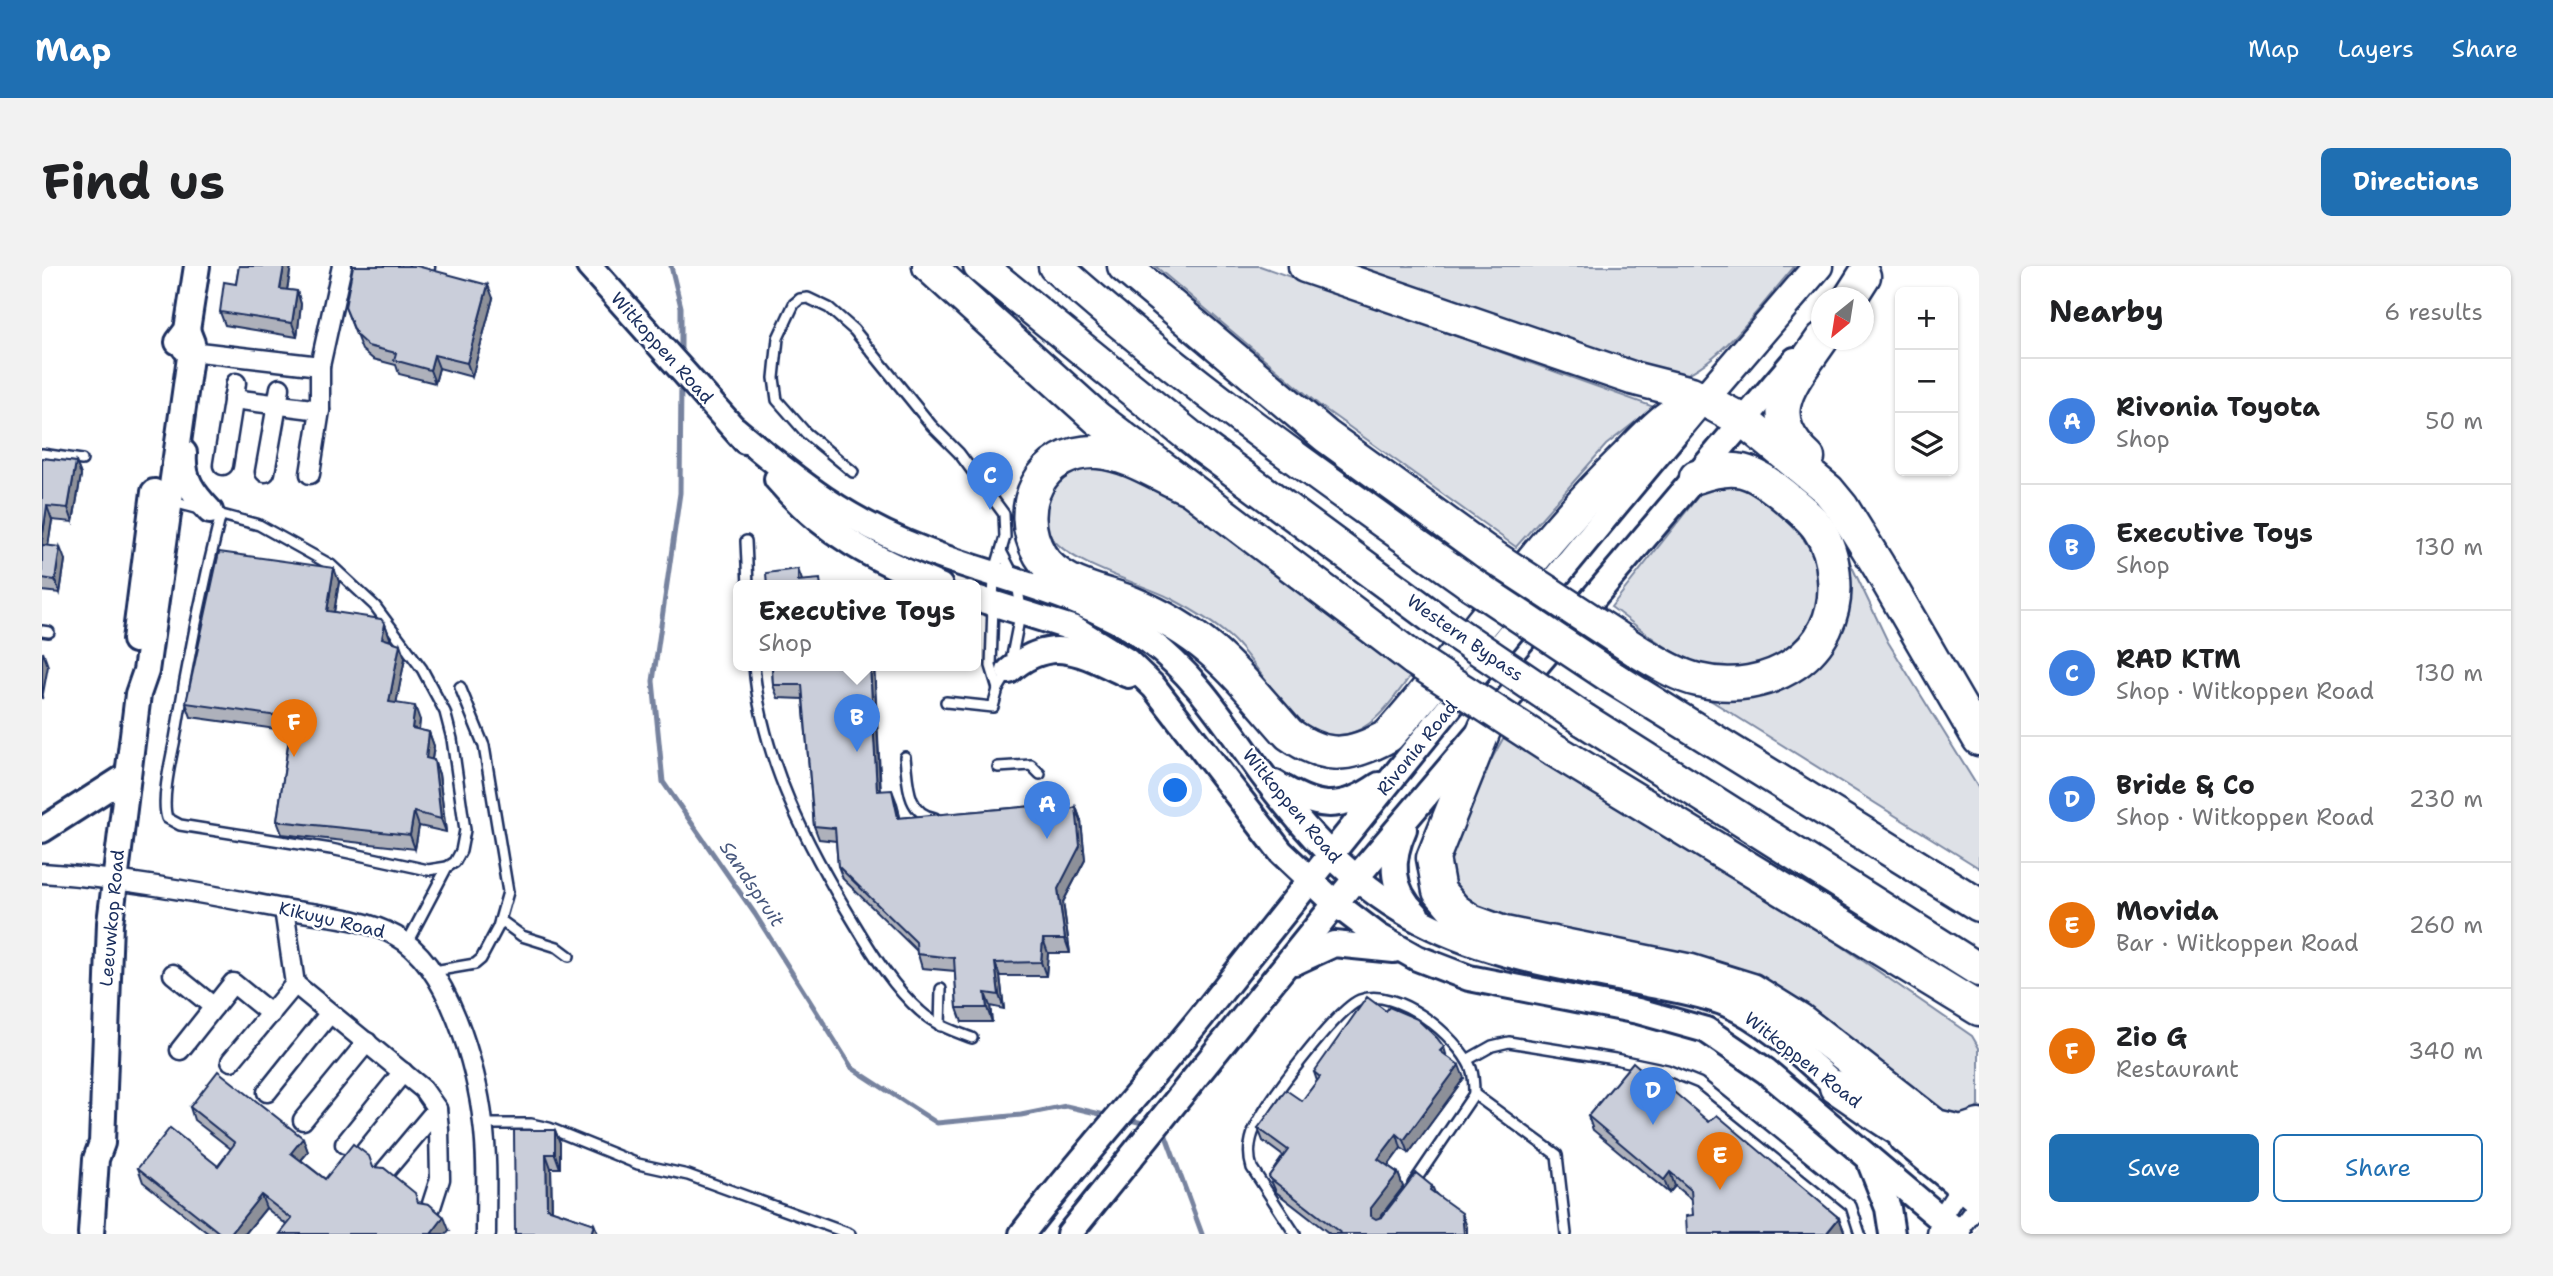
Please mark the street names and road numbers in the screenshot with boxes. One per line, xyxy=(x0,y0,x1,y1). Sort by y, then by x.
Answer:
street label: Witkoppen Road xyxy=(605,287,719,409)
street label: Western Bypass xyxy=(1402,589,1528,687)
street label: Rivonia Road xyxy=(1371,695,1463,801)
street label: Witkoppen Road xyxy=(1237,744,1347,868)
street label: Leeuwkop Road xyxy=(94,849,130,987)
street label: Kikuyu Road xyxy=(277,896,387,944)
street label: Witkoppen Road xyxy=(1739,1007,1867,1113)

